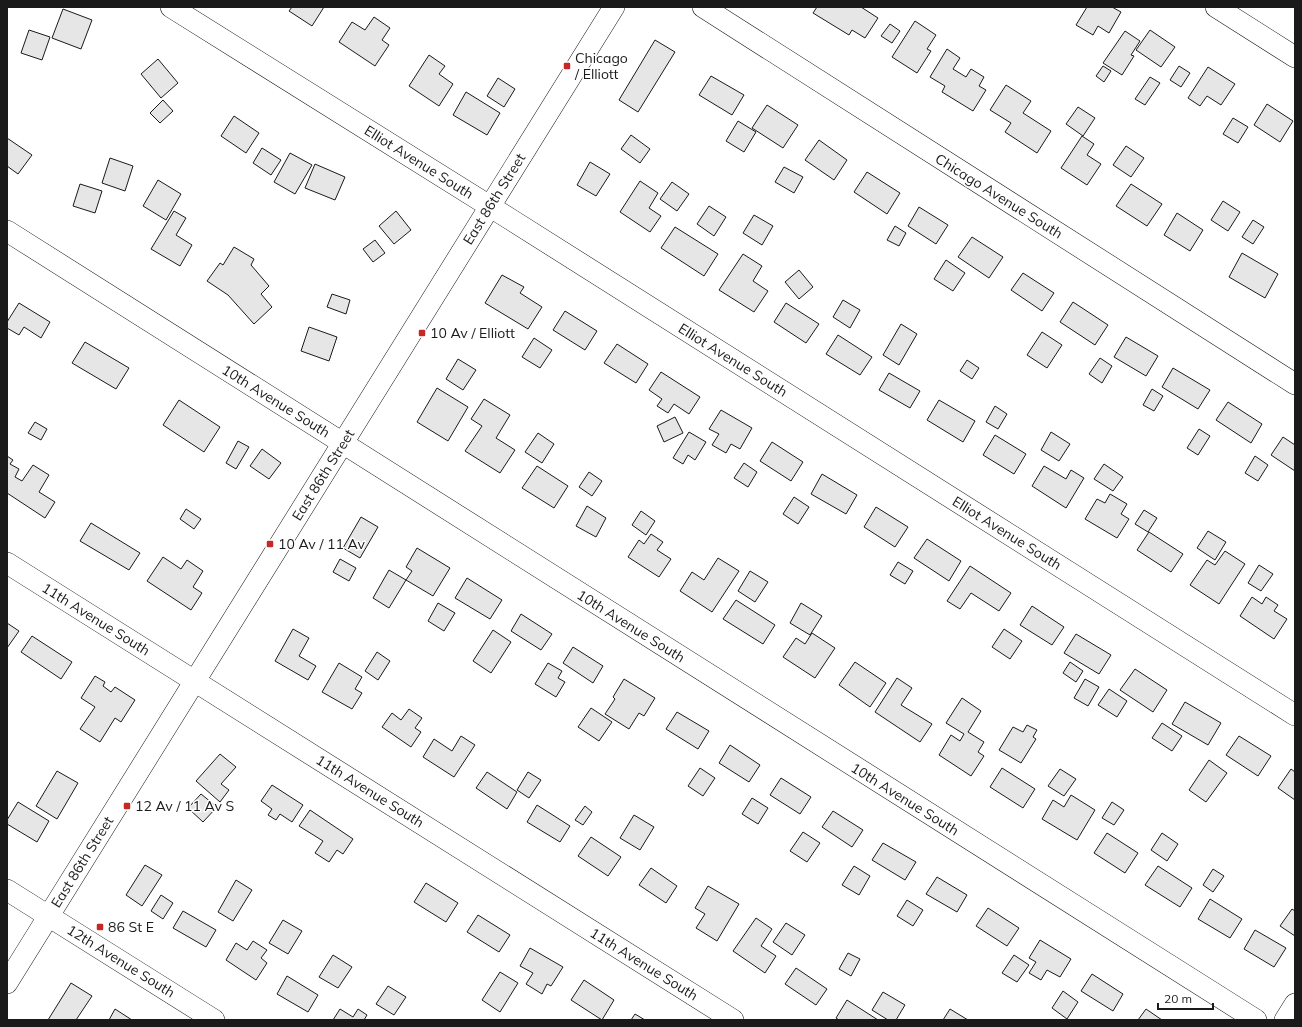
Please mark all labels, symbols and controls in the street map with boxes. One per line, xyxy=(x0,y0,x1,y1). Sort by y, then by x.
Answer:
place label: Chicago / Elliott xyxy=(574,49,628,83)
marker: Chicago / Elliott xyxy=(562,61,572,71)
street label: Elliot Avenue South xyxy=(361,121,477,203)
street label: Chicago Avenue South xyxy=(932,149,1066,243)
street label: East 86th Street xyxy=(459,150,529,248)
street label: Elliot Avenue South xyxy=(675,319,791,401)
place label: 10 Av / Elliott xyxy=(430,324,515,342)
marker: 10 Av / Elliott xyxy=(417,328,427,338)
street label: 10th Avenue South xyxy=(219,361,333,441)
street label: East 86th Street xyxy=(288,426,358,524)
street label: Elliot Avenue South xyxy=(949,492,1065,574)
place label: 10 Av / 11 Av xyxy=(278,535,365,553)
marker: 10 Av / 11 Av xyxy=(265,539,275,549)
street label: 11th Avenue South xyxy=(39,579,153,659)
street label: 10th Avenue South xyxy=(574,586,688,666)
street label: 11th Avenue South xyxy=(313,751,427,831)
street label: 10th Avenue South xyxy=(848,759,962,839)
place label: 12 Av / 11 Av S xyxy=(135,797,235,815)
marker: 12 Av / 11 Av S xyxy=(122,801,132,811)
street label: East 86th Street xyxy=(47,813,117,911)
place label: 86 St E xyxy=(108,918,154,936)
street label: 12th Avenue South xyxy=(64,921,178,1001)
marker: 86 St E xyxy=(95,922,105,932)
street label: 11th Avenue South xyxy=(587,924,701,1004)
scale bar xyxy=(1158,985,1213,1011)
text: 20 m xyxy=(1164,991,1192,1006)

